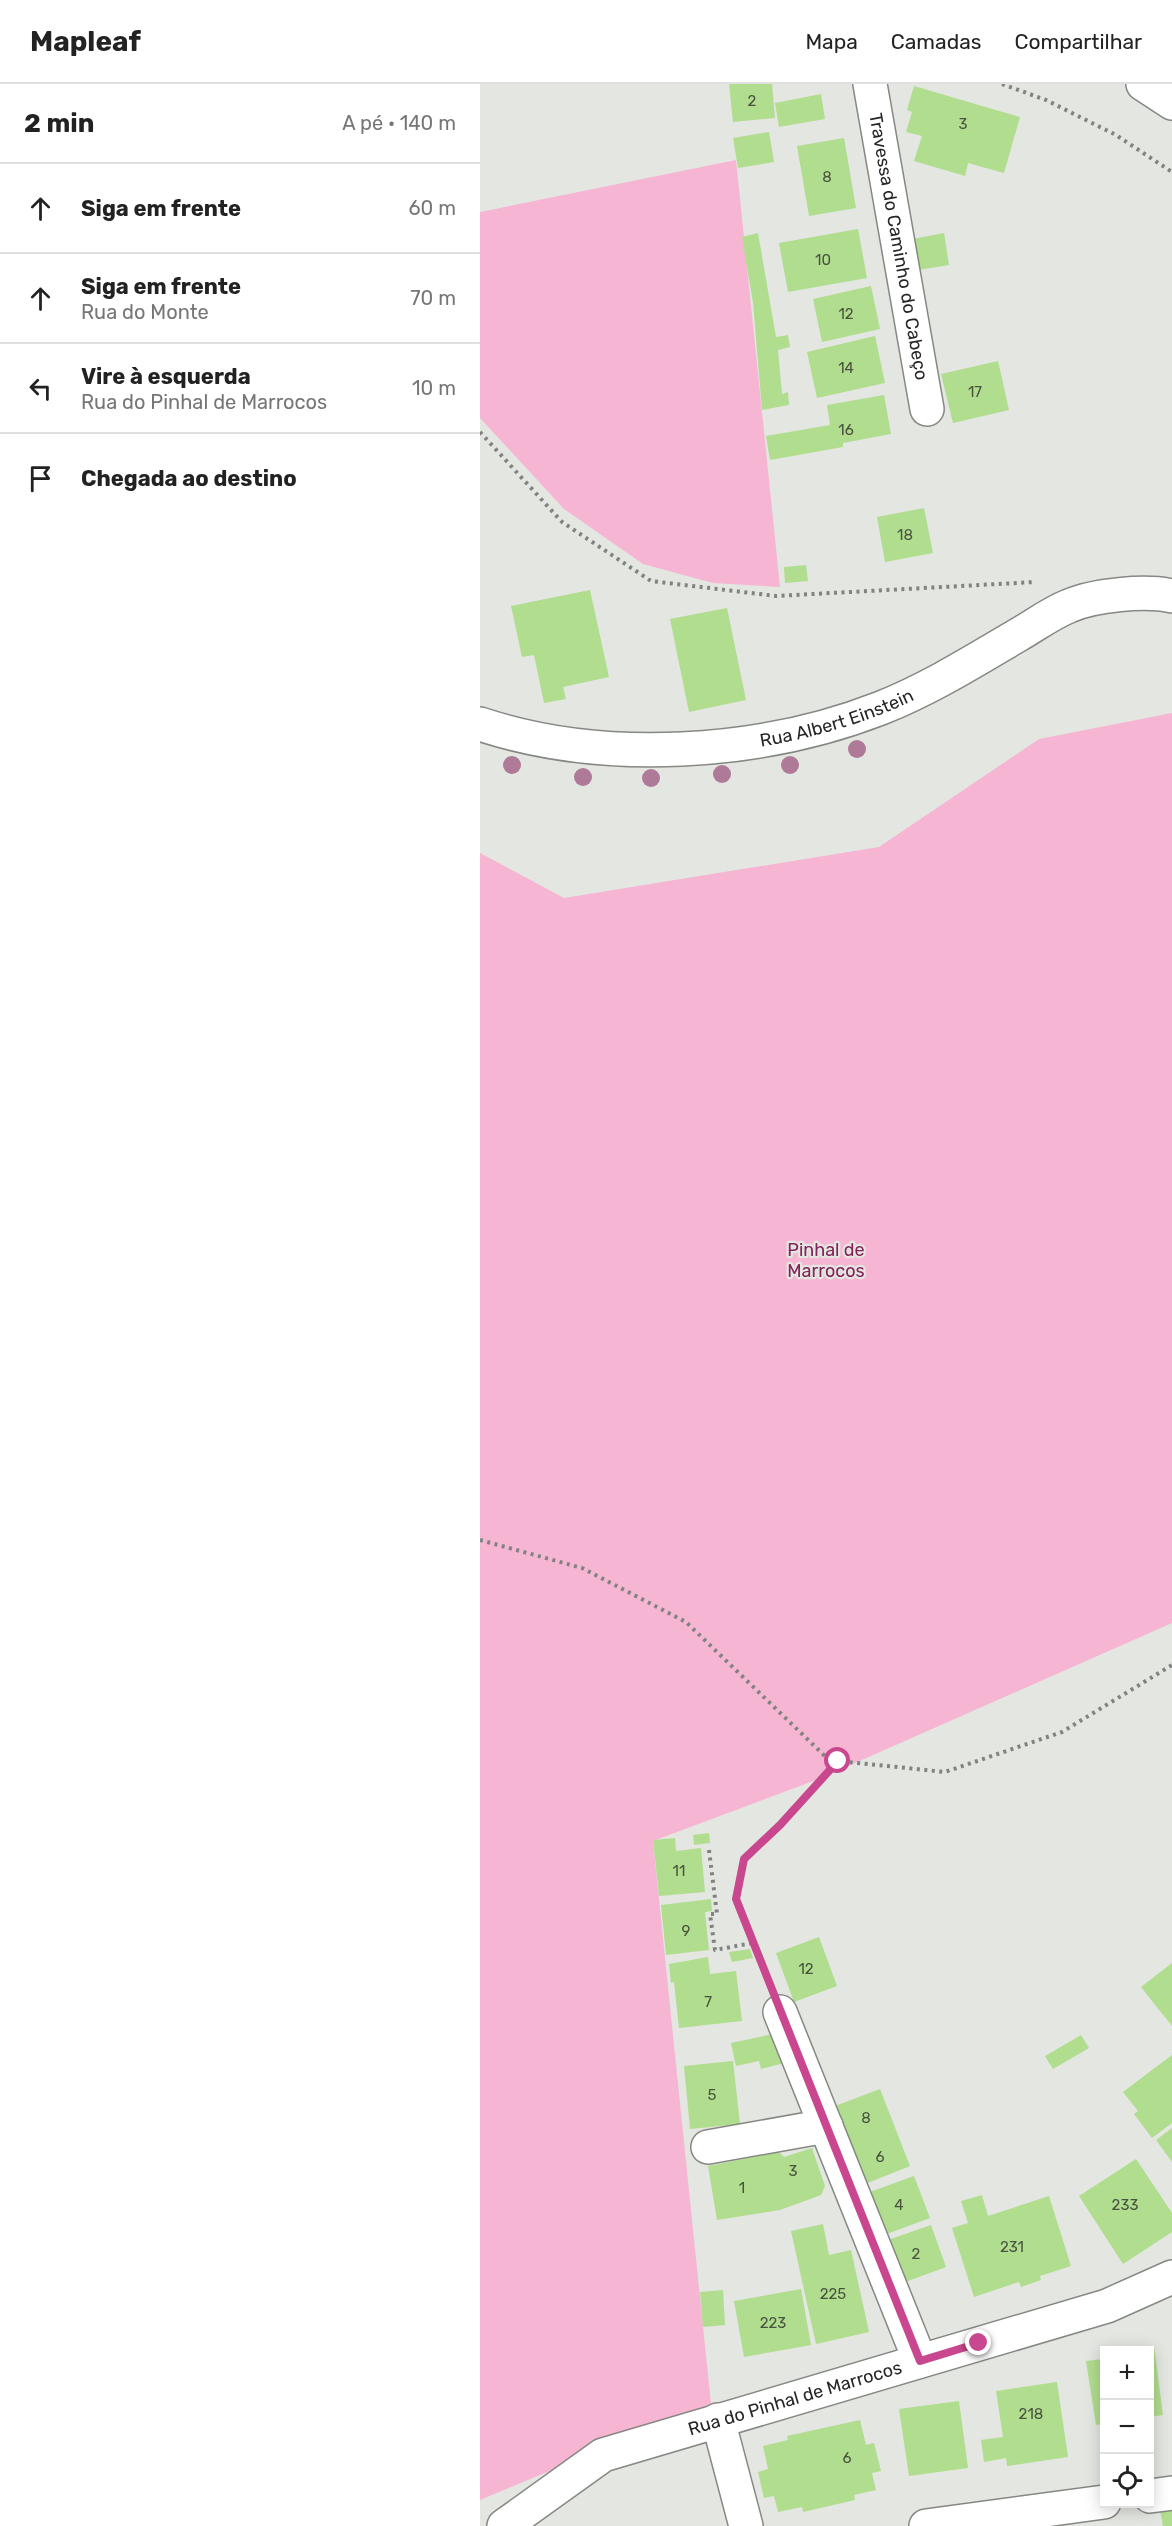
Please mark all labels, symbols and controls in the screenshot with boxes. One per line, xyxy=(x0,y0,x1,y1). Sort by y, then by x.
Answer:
text: Mapleaf xyxy=(30,25,141,58)
text: Mapa xyxy=(805,29,858,54)
text: Camadas xyxy=(891,29,981,54)
text: Compartilhar xyxy=(1014,29,1142,54)
house number: 2 xyxy=(748,92,757,110)
text: 2 min xyxy=(24,108,94,139)
text: A pé · 140 m xyxy=(342,111,456,135)
street label: Travessa do Caminho do Cabeço xyxy=(864,111,933,382)
house number: 3 xyxy=(958,115,968,133)
house number: 8 xyxy=(822,168,832,186)
icon: ahead xyxy=(24,192,57,225)
text: Siga em frente xyxy=(81,195,241,222)
text: 60 m xyxy=(409,196,456,220)
house number: 10 xyxy=(815,251,831,269)
text: Siga em frente xyxy=(81,273,241,300)
icon: ahead xyxy=(24,282,57,315)
text: 70 m xyxy=(410,286,456,310)
text: Rua do Monte xyxy=(81,300,209,324)
house number: 12 xyxy=(838,305,854,323)
house number: 14 xyxy=(838,359,854,377)
text: Vire à esquerda xyxy=(81,363,251,390)
icon: left xyxy=(24,372,57,405)
text: 10 m xyxy=(412,376,456,400)
house number: 17 xyxy=(968,383,982,401)
text: Rua do Pinhal de Marrocos xyxy=(81,390,327,414)
house number: 16 xyxy=(838,421,854,439)
icon: arrive xyxy=(24,462,57,495)
text: Chegada ao destino xyxy=(81,465,297,492)
house number: 18 xyxy=(897,526,913,544)
street label: Rua Albert Einstein xyxy=(758,684,917,752)
park label: Pinhal de Marrocos xyxy=(787,1239,865,1282)
route start xyxy=(824,1747,850,1773)
house number: 11 xyxy=(673,1862,685,1880)
house number: 9 xyxy=(682,1922,691,1940)
house number: 12 xyxy=(798,1960,814,1978)
house number: 7 xyxy=(704,1993,712,2011)
house number: 5 xyxy=(708,2086,717,2104)
house number: 8 xyxy=(861,2109,871,2127)
house number: 6 xyxy=(875,2148,885,2166)
house number: 3 xyxy=(788,2162,798,2180)
house number: 1 xyxy=(739,2179,745,2197)
house number: 4 xyxy=(894,2196,904,2214)
house number: 233 xyxy=(1112,2196,1138,2214)
house number: 231 xyxy=(1000,2238,1024,2256)
house number: 2 xyxy=(912,2245,921,2263)
house number: 225 xyxy=(820,2285,846,2303)
house number: 223 xyxy=(760,2314,786,2332)
route end xyxy=(965,2329,991,2355)
map controls xyxy=(1100,2346,1154,2508)
button: + xyxy=(1100,2346,1154,2400)
street label: Rua do Pinhal de Marrocos xyxy=(685,2356,904,2440)
button: − xyxy=(1100,2400,1154,2454)
house number: 218 xyxy=(1019,2405,1043,2423)
house number: 6 xyxy=(842,2449,852,2467)
button: locate xyxy=(1100,2454,1154,2508)

